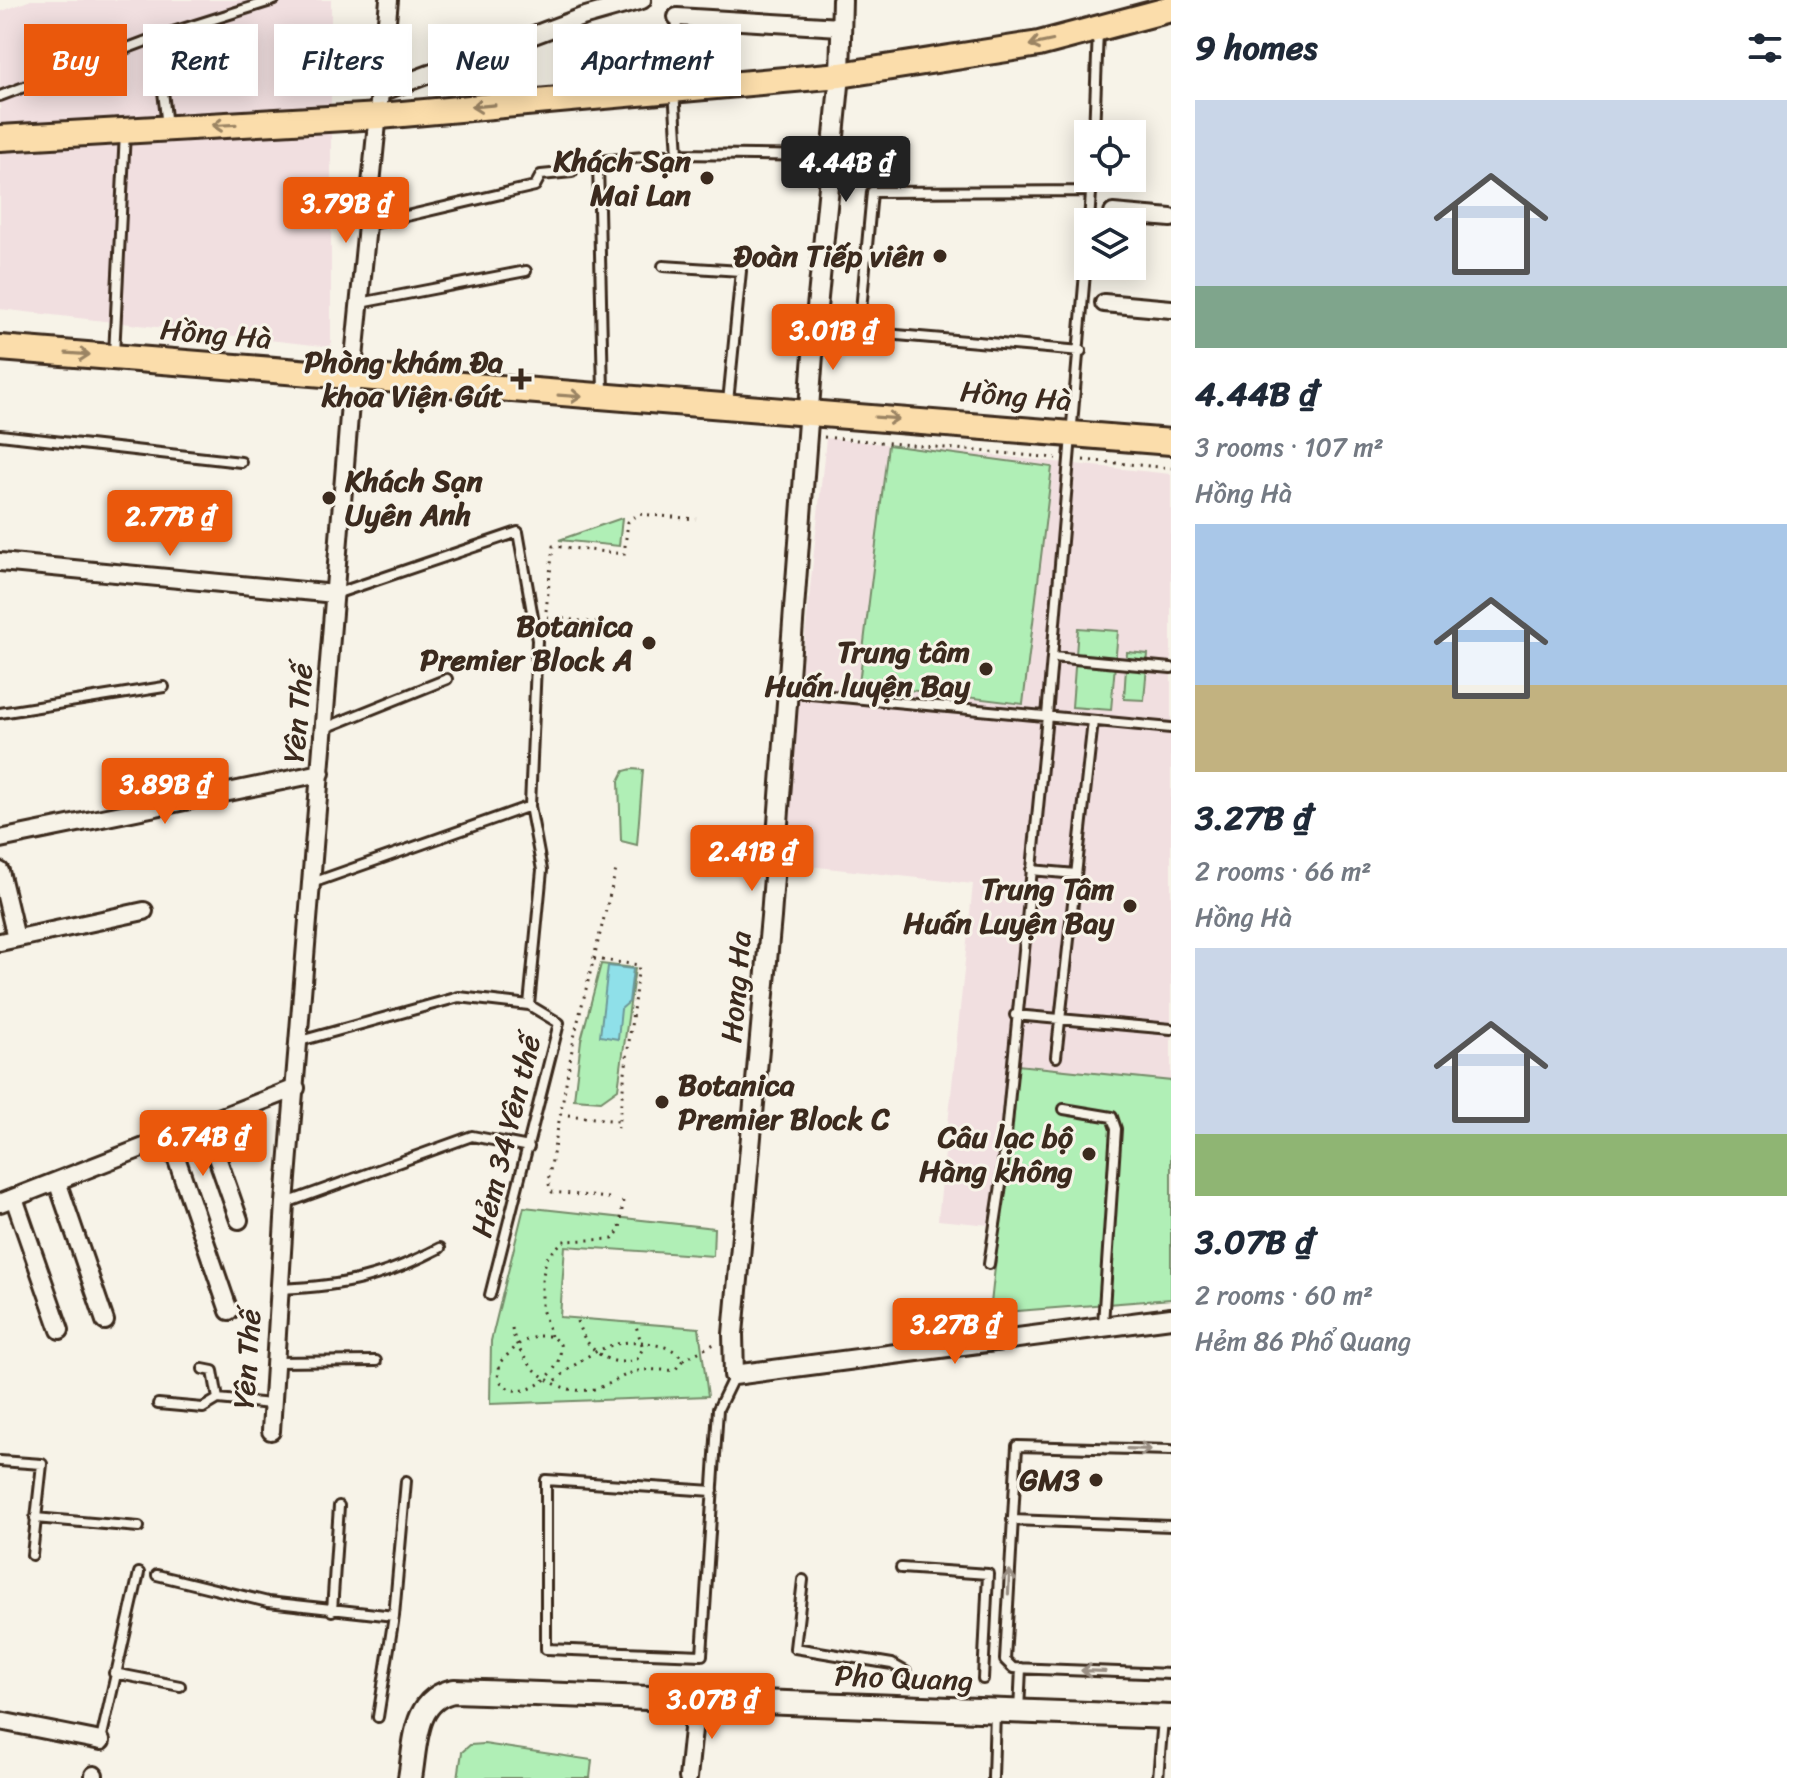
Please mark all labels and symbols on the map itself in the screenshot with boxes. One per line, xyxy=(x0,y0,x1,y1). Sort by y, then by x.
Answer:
one-way arrow xyxy=(1029,36,1055,51)
one-way arrow xyxy=(470,99,497,114)
one-way arrow xyxy=(211,117,238,132)
place label: Khách Sạn Mai Lan xyxy=(552,134,692,222)
pin: 4.44B ₫ xyxy=(772,136,920,204)
marker: Khách Sạn Mai Lan xyxy=(698,169,716,187)
pin: 3.79B ₫ xyxy=(272,177,420,245)
place label: Đoàn Tiếp viên xyxy=(733,229,925,283)
marker: Đoàn Tiếp viên xyxy=(931,247,949,265)
street label: Hồng Hà xyxy=(158,302,274,366)
pin: 3.01B ₫ xyxy=(759,304,907,372)
place label: Phòng khám Đa khoa Viện Gút xyxy=(304,335,503,423)
one-way arrow xyxy=(64,347,91,362)
street label: Hồng Hà xyxy=(958,364,1074,428)
marker: Phòng khám Đa khoa Viện Gút xyxy=(510,368,532,390)
one-way arrow xyxy=(556,389,582,404)
one-way arrow xyxy=(873,411,900,426)
place label: Khách Sạn Uyên Anh xyxy=(344,454,483,542)
marker: Khách Sạn Uyên Anh xyxy=(320,489,338,507)
pin: 2.77B ₫ xyxy=(96,490,244,558)
place label: Botanica Premier Block A xyxy=(420,599,633,687)
place label: Trung tâm Huấn luyện Bay xyxy=(765,625,971,713)
marker: Botanica Premier Block A xyxy=(640,634,658,652)
street label: Yên Thế xyxy=(267,656,330,765)
marker: Trung tâm Huấn luyện Bay xyxy=(977,660,995,678)
pin: 3.89B ₫ xyxy=(91,758,239,826)
pin: 2.41B ₫ xyxy=(678,825,826,893)
place label: Trung Tâm Huấn Luyện Bay xyxy=(903,862,1115,950)
marker: Trung Tâm Huấn Luyện Bay xyxy=(1121,897,1139,915)
street label: Hong Ha xyxy=(704,928,768,1045)
street label: Hẻm 34 Yên thế xyxy=(455,1024,558,1243)
place label: Botanica Premier Block C xyxy=(678,1058,890,1146)
marker: Botanica Premier Block C xyxy=(653,1093,671,1111)
pin: 6.74B ₫ xyxy=(129,1110,277,1178)
place label: Câu lạc bộ Hàng không xyxy=(919,1110,1074,1198)
marker: Câu lạc bộ Hàng không xyxy=(1080,1145,1098,1163)
pin: 3.27B ₫ xyxy=(881,1298,1029,1366)
street label: Yên Thế xyxy=(217,1303,278,1411)
one-way arrow xyxy=(1125,1442,1152,1457)
place label: GM3 xyxy=(1019,1453,1081,1507)
marker: GM3 xyxy=(1087,1471,1105,1489)
one-way arrow xyxy=(1001,1569,1016,1596)
street label: Pho Quang xyxy=(834,1649,974,1707)
one-way arrow xyxy=(1080,1663,1107,1678)
pin: 3.07B ₫ xyxy=(638,1673,786,1741)

